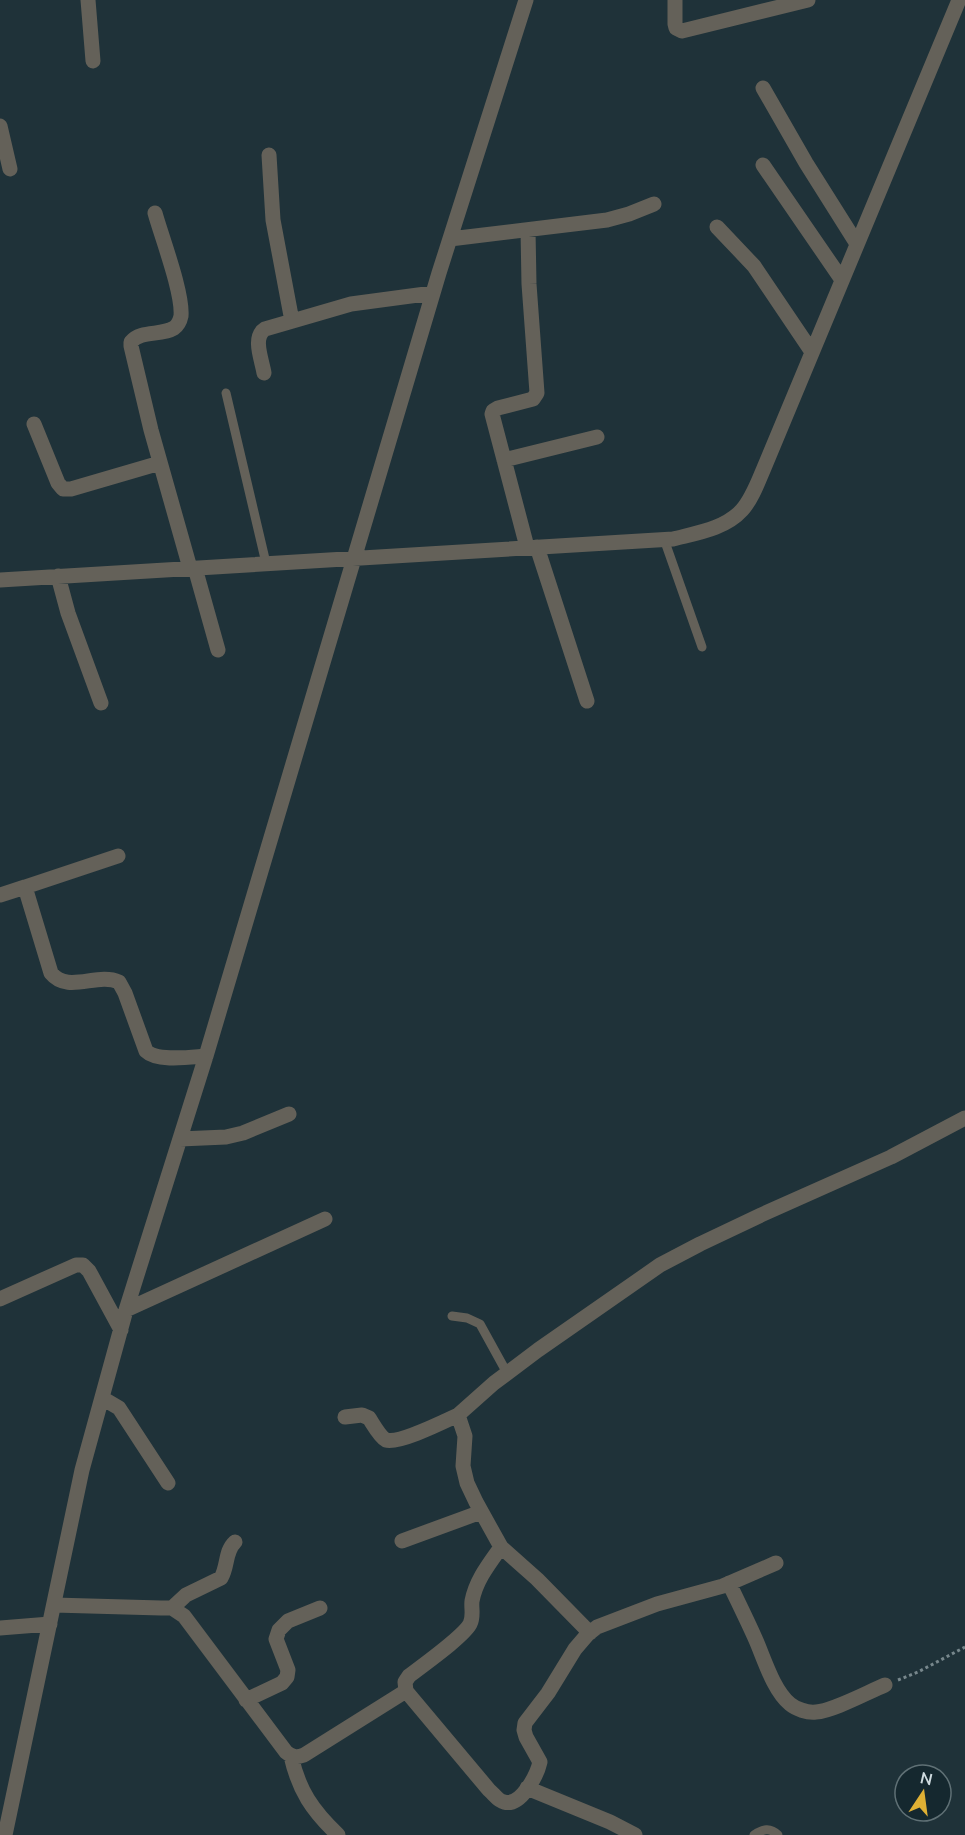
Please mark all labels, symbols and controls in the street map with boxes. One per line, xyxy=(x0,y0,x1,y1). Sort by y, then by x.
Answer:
north arrow xyxy=(893,1763,953,1823)
text: N xyxy=(918,1767,935,1789)

